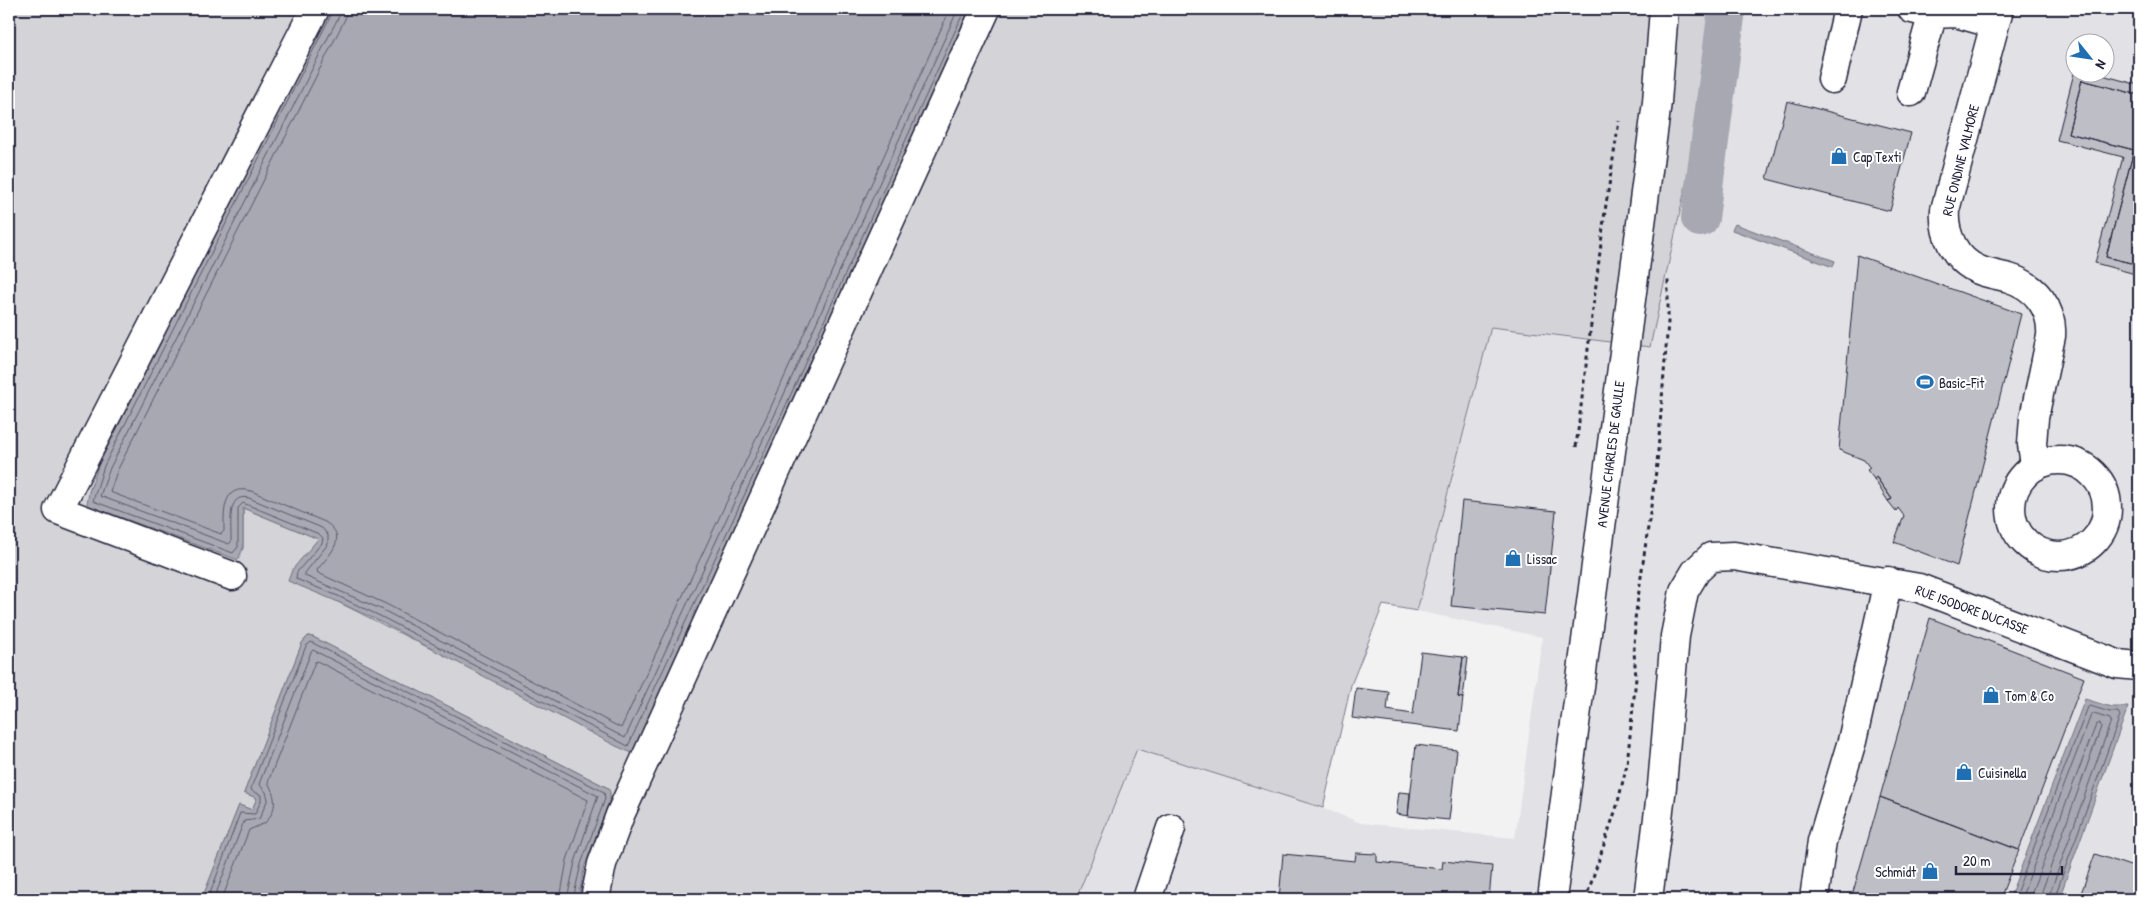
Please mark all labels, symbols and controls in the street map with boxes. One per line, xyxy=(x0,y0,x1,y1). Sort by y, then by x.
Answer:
north arrow xyxy=(2066,32,2116,82)
text: N xyxy=(2091,57,2112,73)
street label: RUE ONDINE VALMORE xyxy=(1937,102,1983,218)
shop icon: Cap Texti xyxy=(1829,146,1849,166)
place label: Cap Texti xyxy=(1853,147,1902,167)
sports icon: Basic-Fit xyxy=(1915,372,1935,392)
place label: Basic-Fit xyxy=(1939,373,1985,392)
street label: AVENUE CHARLES DE GAULLE xyxy=(1592,379,1628,529)
shop icon: Lissac xyxy=(1503,548,1523,568)
place label: Lissac xyxy=(1527,549,1558,568)
street label: RUE ISODORE DUCASSE xyxy=(1913,580,2031,638)
shop icon: Tom & Co xyxy=(1981,685,2001,705)
place label: Tom & Co xyxy=(2005,686,2054,705)
shop icon: Cuisinella xyxy=(1954,762,1974,782)
place label: Cuisinella xyxy=(1978,763,2027,782)
scale bar xyxy=(1956,843,2062,875)
text: 20 m xyxy=(1963,850,1990,871)
shop icon: Schmidt xyxy=(1920,861,1940,881)
place label: Schmidt xyxy=(1875,862,1916,881)

